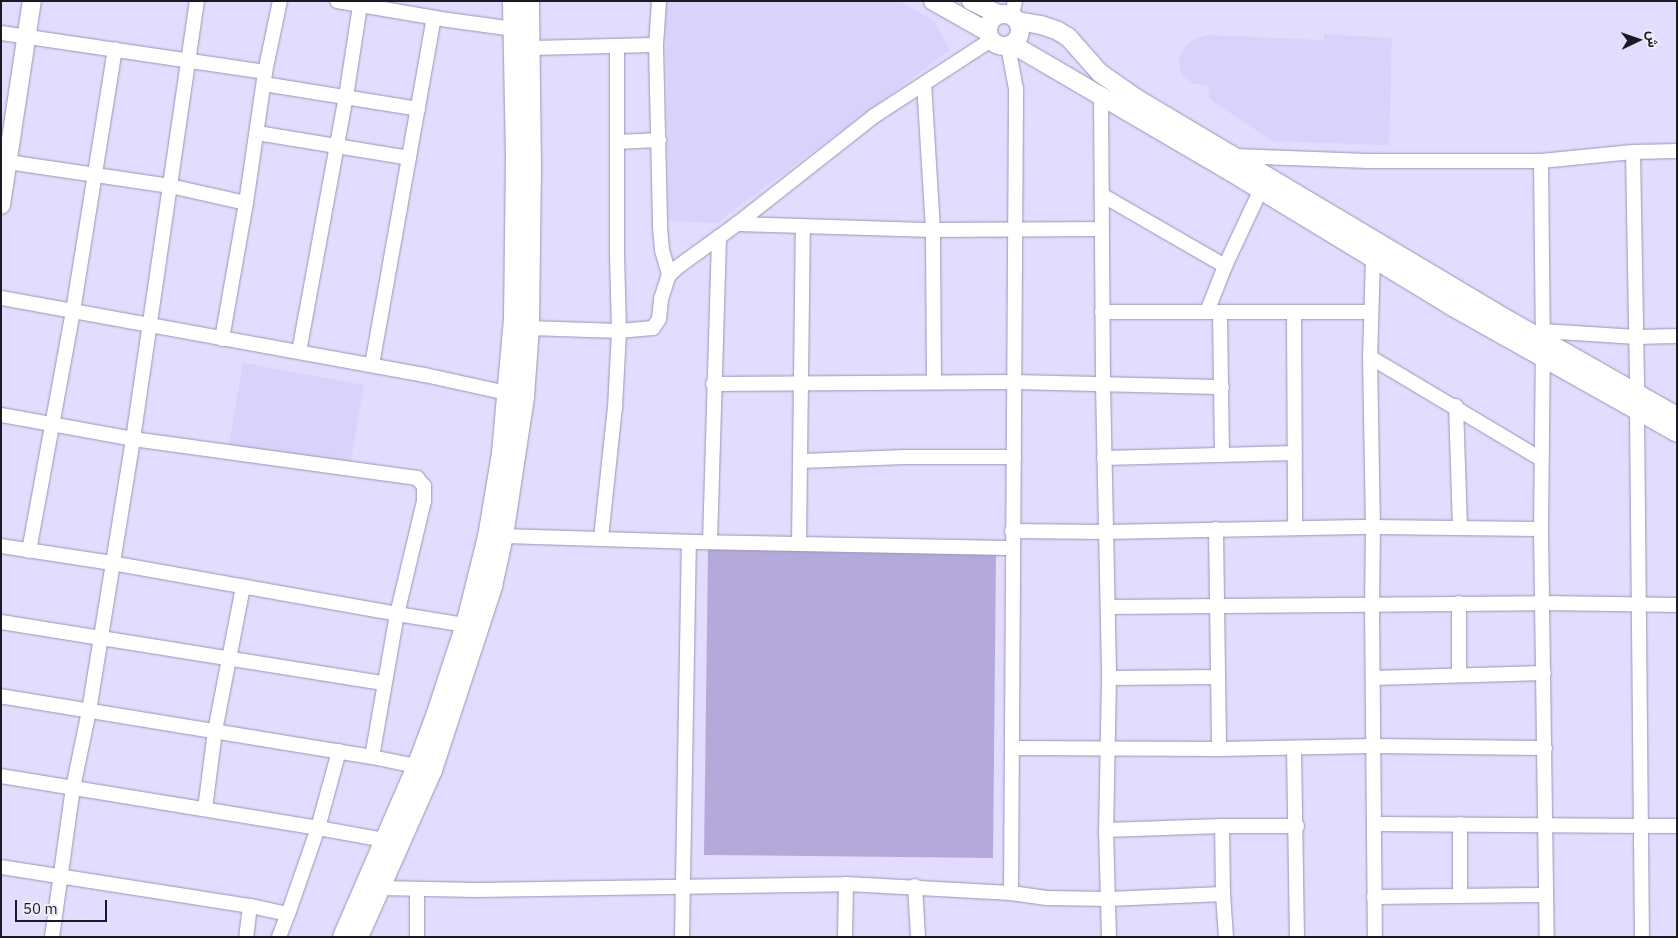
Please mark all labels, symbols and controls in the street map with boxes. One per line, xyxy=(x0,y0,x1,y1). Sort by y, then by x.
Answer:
north arrow xyxy=(1613,15,1663,65)
text: ش xyxy=(1644,30,1662,48)
scale bar xyxy=(18,890,110,922)
text: 50 m xyxy=(23,899,58,918)

